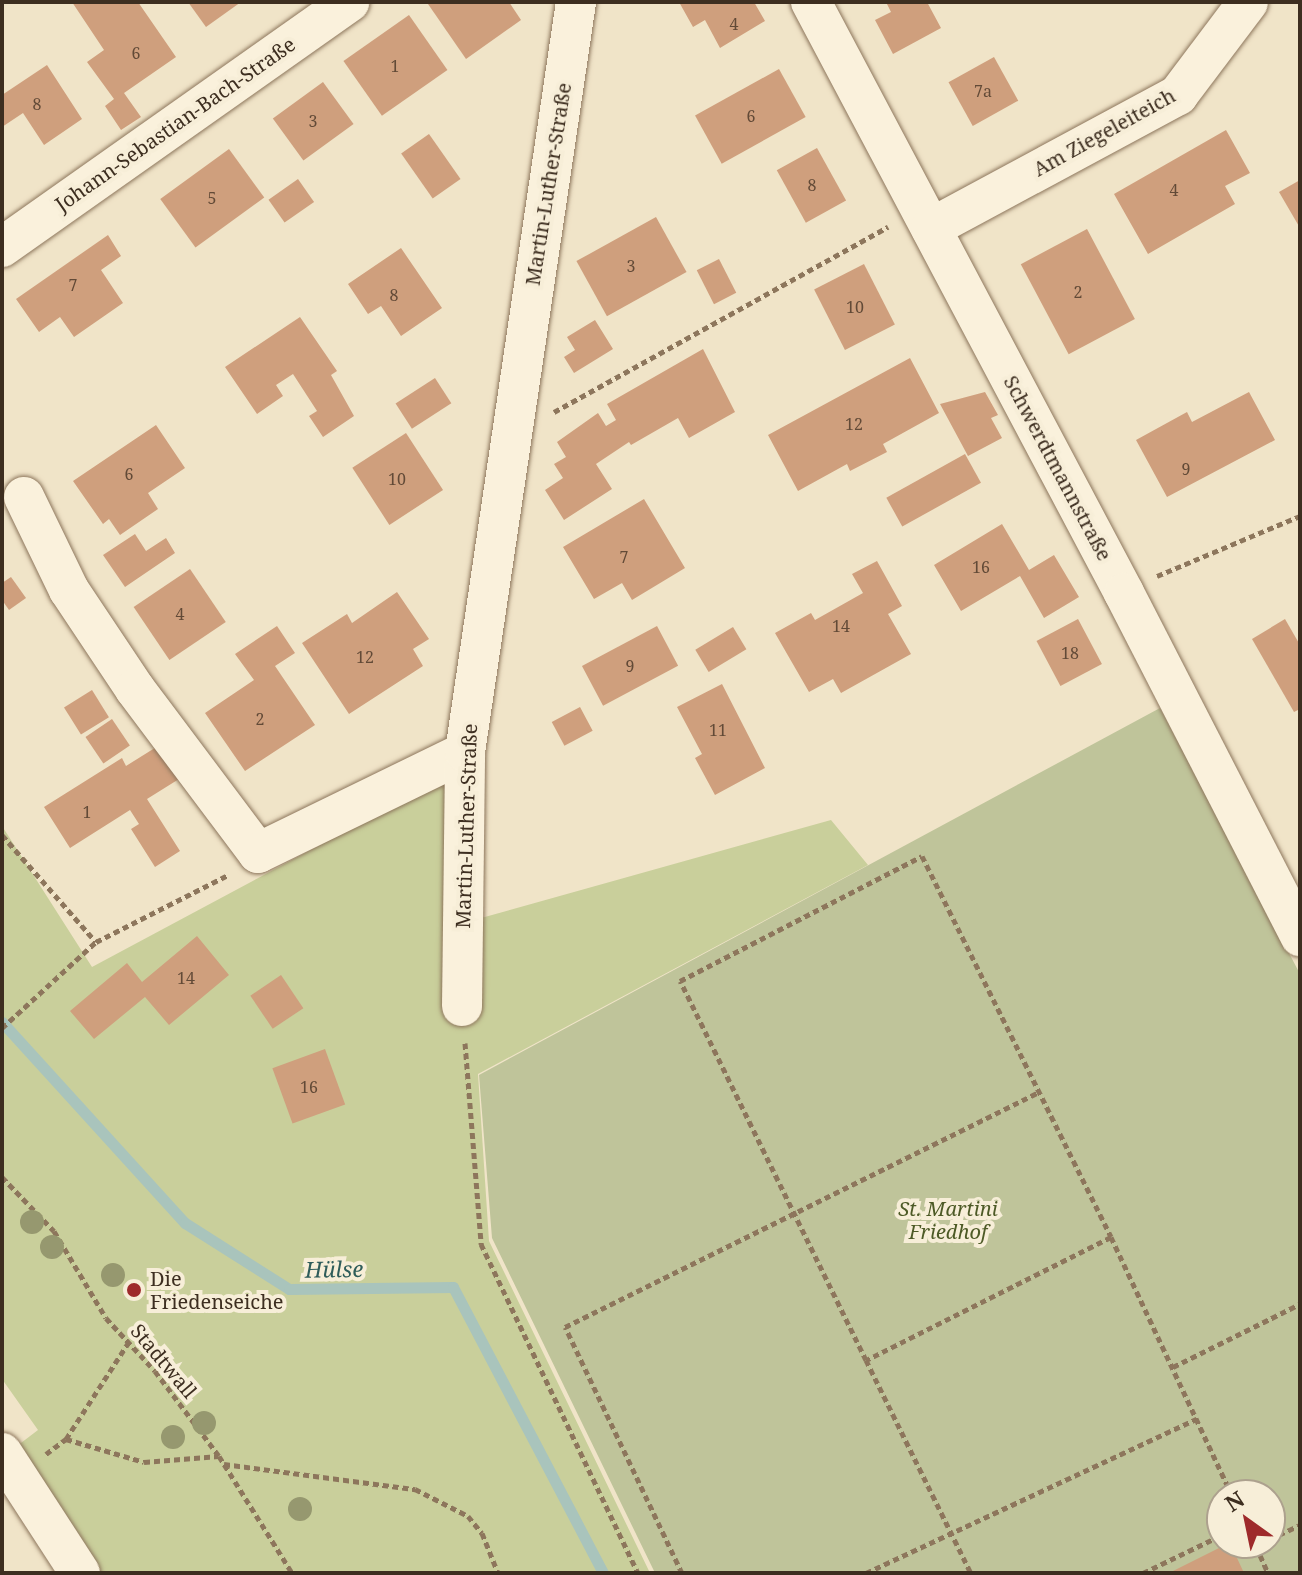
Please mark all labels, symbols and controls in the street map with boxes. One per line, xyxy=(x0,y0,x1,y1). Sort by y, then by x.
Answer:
house number: 4 xyxy=(730,14,738,34)
street label: Johann-Sebastian-Bach-Straße xyxy=(50,32,300,216)
house number: 6 xyxy=(132,43,140,63)
house number: 1 xyxy=(391,56,399,76)
street label: Martin-Luther-Straße xyxy=(520,81,576,287)
house number: 7a xyxy=(974,81,992,101)
street label: Am Ziegeleiteich xyxy=(1029,83,1179,181)
house number: 8 xyxy=(33,94,41,114)
house number: 6 xyxy=(747,106,755,126)
house number: 3 xyxy=(309,111,317,131)
house number: 8 xyxy=(808,175,816,195)
house number: 4 xyxy=(1170,180,1178,200)
house number: 5 xyxy=(208,188,216,208)
house number: 3 xyxy=(627,256,635,276)
house number: 7 xyxy=(69,275,77,295)
house number: 2 xyxy=(1074,282,1082,302)
house number: 8 xyxy=(390,285,398,305)
house number: 10 xyxy=(846,297,864,317)
street label: Schwerdtmannstraße xyxy=(999,371,1117,565)
house number: 12 xyxy=(845,414,863,434)
house number: 9 xyxy=(1182,459,1190,479)
house number: 6 xyxy=(125,464,133,484)
house number: 10 xyxy=(388,469,406,489)
house number: 7 xyxy=(620,547,628,567)
house number: 16 xyxy=(972,557,990,577)
house number: 4 xyxy=(176,604,184,624)
house number: 14 xyxy=(832,616,850,636)
house number: 18 xyxy=(1061,643,1079,663)
house number: 12 xyxy=(356,647,374,667)
house number: 9 xyxy=(626,656,634,676)
house number: 2 xyxy=(256,709,264,729)
house number: 11 xyxy=(709,720,727,740)
street label: Martin-Luther-Straße xyxy=(450,723,482,929)
house number: 1 xyxy=(83,802,91,822)
house number: 14 xyxy=(177,968,195,988)
house number: 16 xyxy=(300,1077,318,1097)
park label: St. Martini Friedhof xyxy=(898,1197,998,1244)
water label: Hülse xyxy=(305,1255,363,1283)
place label: Die Friedenseiche xyxy=(150,1266,284,1313)
marker: Die Friedenseiche xyxy=(125,1281,143,1299)
street label: Stadtwall xyxy=(126,1319,202,1403)
north arrow xyxy=(1206,1479,1286,1559)
text: N xyxy=(1219,1483,1249,1518)

